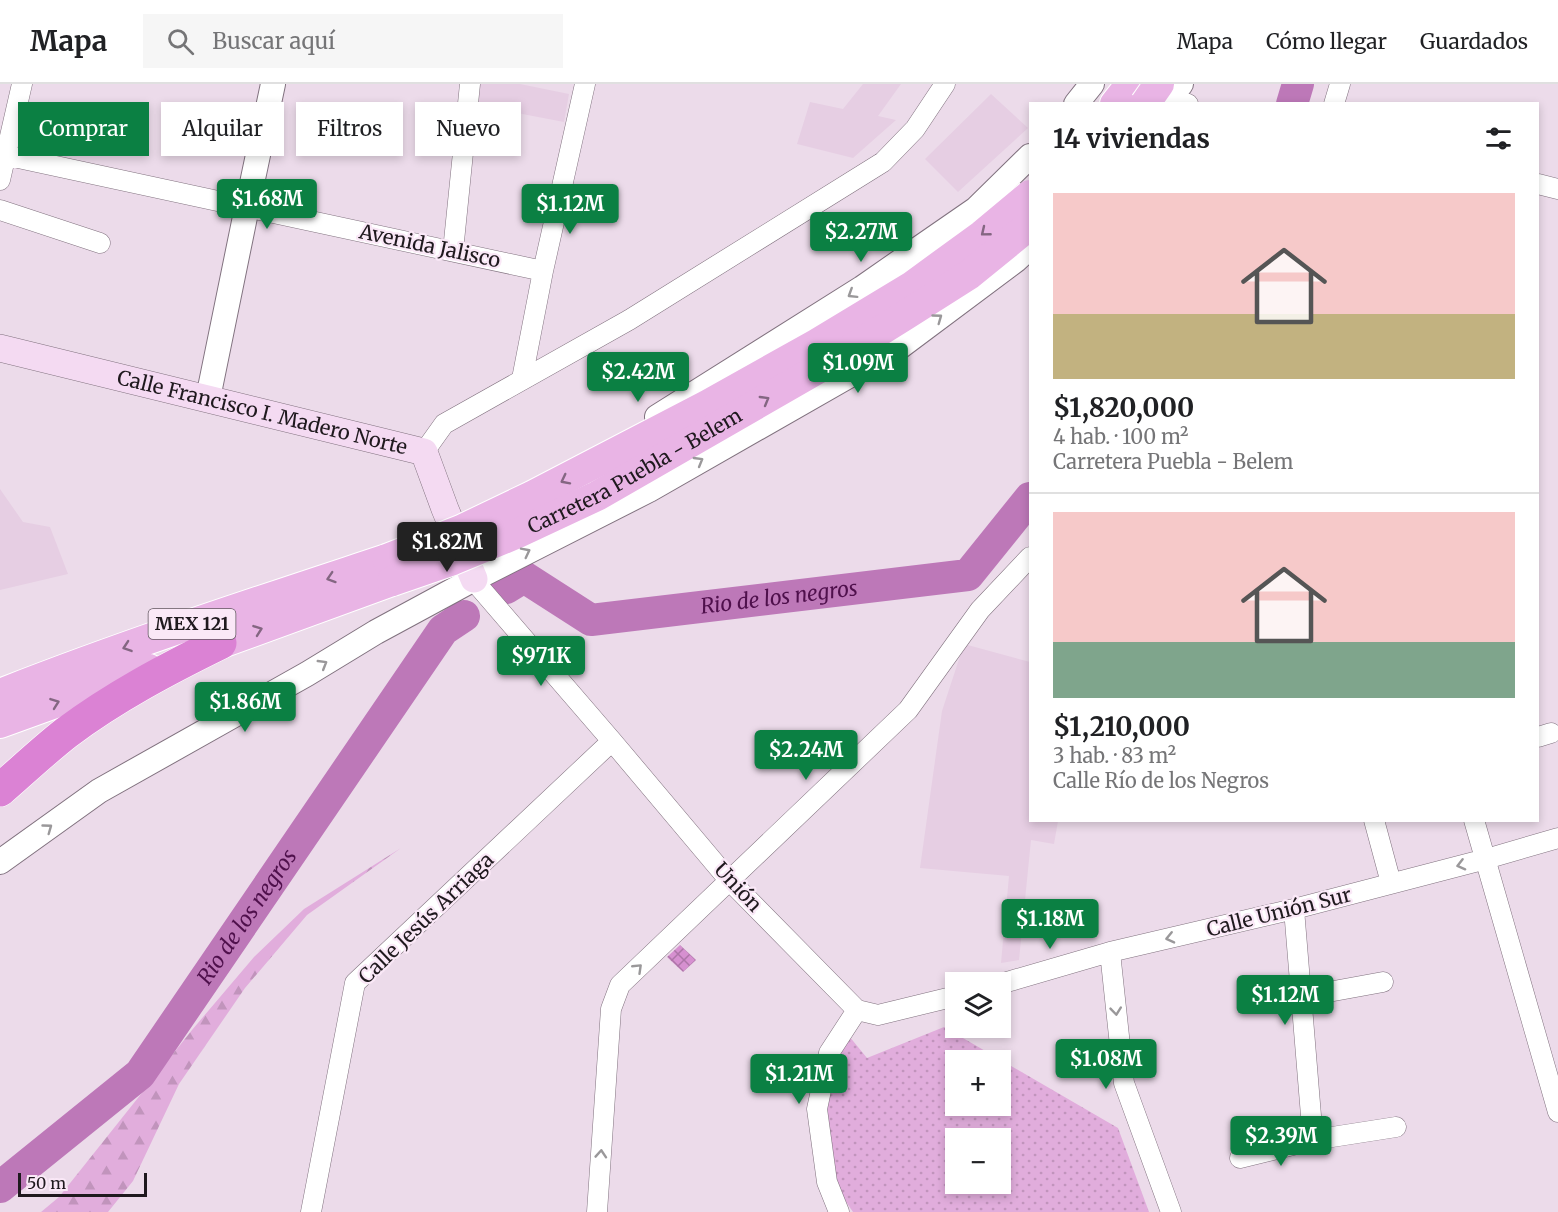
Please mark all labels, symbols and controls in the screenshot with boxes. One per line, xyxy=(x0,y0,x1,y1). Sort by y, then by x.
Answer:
search box xyxy=(143,14,563,68)
text: Mapa xyxy=(30,23,107,59)
icon: search xyxy=(164,25,197,58)
text: Buscar aquí xyxy=(212,27,335,55)
text: Mapa xyxy=(1177,28,1233,55)
text: Cómo llegar xyxy=(1266,28,1387,55)
text: Guardados xyxy=(1420,28,1528,55)
chip: Comprar xyxy=(18,102,149,156)
chip: Alquilar xyxy=(161,102,284,156)
chip: Filtros xyxy=(296,102,403,156)
chip: Nuevo xyxy=(415,102,521,156)
text: 14 viviendas xyxy=(1053,122,1210,155)
icon: filters xyxy=(1482,122,1515,155)
pin: $1.68M xyxy=(218,179,316,230)
pin: $1.12M xyxy=(521,184,619,235)
text: $1.68M xyxy=(231,186,303,211)
text: $1.12M xyxy=(536,191,604,216)
pin: $2.27M xyxy=(812,212,910,263)
street label: Avenida Jalisco xyxy=(356,218,503,273)
text: $2.27M xyxy=(824,219,898,244)
one-way arrow xyxy=(981,225,992,236)
icon: home xyxy=(1230,232,1338,340)
one-way arrow xyxy=(847,287,858,298)
one-way arrow xyxy=(932,314,943,325)
pin: $1.09M xyxy=(809,343,907,394)
text: $1.09M xyxy=(822,350,894,375)
pin: $2.42M xyxy=(589,352,687,403)
text: $2.42M xyxy=(601,359,675,384)
street label: Calle Francisco I. Madero Norte xyxy=(115,364,410,459)
text: $1,820,000 xyxy=(1053,391,1194,424)
one-way arrow xyxy=(759,395,769,407)
street label: Carretera Puebla - Belem xyxy=(523,402,746,539)
text: 4 hab. · 100 m² xyxy=(1053,424,1188,449)
text: Carretera Puebla - Belem xyxy=(1053,449,1293,474)
one-way arrow xyxy=(693,457,703,468)
one-way arrow xyxy=(560,473,571,484)
pin: $1.82M xyxy=(398,522,496,573)
text: $1.82M xyxy=(411,529,483,554)
one-way arrow xyxy=(520,548,531,560)
icon: home xyxy=(1230,551,1338,659)
one-way arrow xyxy=(326,570,337,583)
water label: Rio de los negros xyxy=(699,574,859,620)
road number: MEX 121 xyxy=(148,609,236,639)
one-way arrow xyxy=(252,624,263,637)
pin: $971K xyxy=(499,636,583,687)
one-way arrow xyxy=(122,640,132,653)
text: $971K xyxy=(511,643,571,668)
one-way arrow xyxy=(317,660,327,672)
pin: $1.86M xyxy=(196,682,294,733)
text: $1.86M xyxy=(209,689,281,714)
one-way arrow xyxy=(49,698,60,711)
text: $1,210,000 xyxy=(1053,710,1190,743)
pin: $2.24M xyxy=(757,730,855,781)
text: $2.24M xyxy=(769,737,843,762)
text: 3 hab. · 83 m² xyxy=(1053,743,1176,768)
text: Calle Río de los Negros xyxy=(1053,768,1269,793)
one-way arrow xyxy=(41,824,52,835)
water label: Rio de los negros xyxy=(191,844,303,990)
street label: Calle Jesús Arriaga xyxy=(353,847,499,988)
street label: Unión xyxy=(709,857,768,917)
one-way arrow xyxy=(1456,858,1467,870)
street label: Calle Unión Sur xyxy=(1204,881,1354,942)
pin: $1.18M xyxy=(1001,899,1099,950)
text: $1.18M xyxy=(1016,906,1084,931)
one-way arrow xyxy=(1166,931,1176,944)
one-way arrow xyxy=(631,964,641,975)
map controls xyxy=(945,972,1011,1194)
button: layers xyxy=(945,972,1011,1038)
pin: $1.12M xyxy=(1236,975,1334,1026)
text: $1.12M xyxy=(1251,982,1319,1007)
one-way arrow xyxy=(1109,1006,1122,1015)
pin: $1.08M xyxy=(1057,1039,1155,1090)
text: $1.08M xyxy=(1070,1046,1142,1071)
button: + xyxy=(945,1050,1011,1116)
pin: $1.21M xyxy=(750,1054,848,1105)
text: $1.21M xyxy=(764,1061,834,1086)
pin: $2.39M xyxy=(1232,1116,1330,1167)
text: $2.39M xyxy=(1244,1123,1318,1148)
button: − xyxy=(945,1128,1011,1194)
one-way arrow xyxy=(594,1149,607,1158)
scale bar xyxy=(18,1170,147,1198)
text: 50 m xyxy=(27,1173,66,1193)

